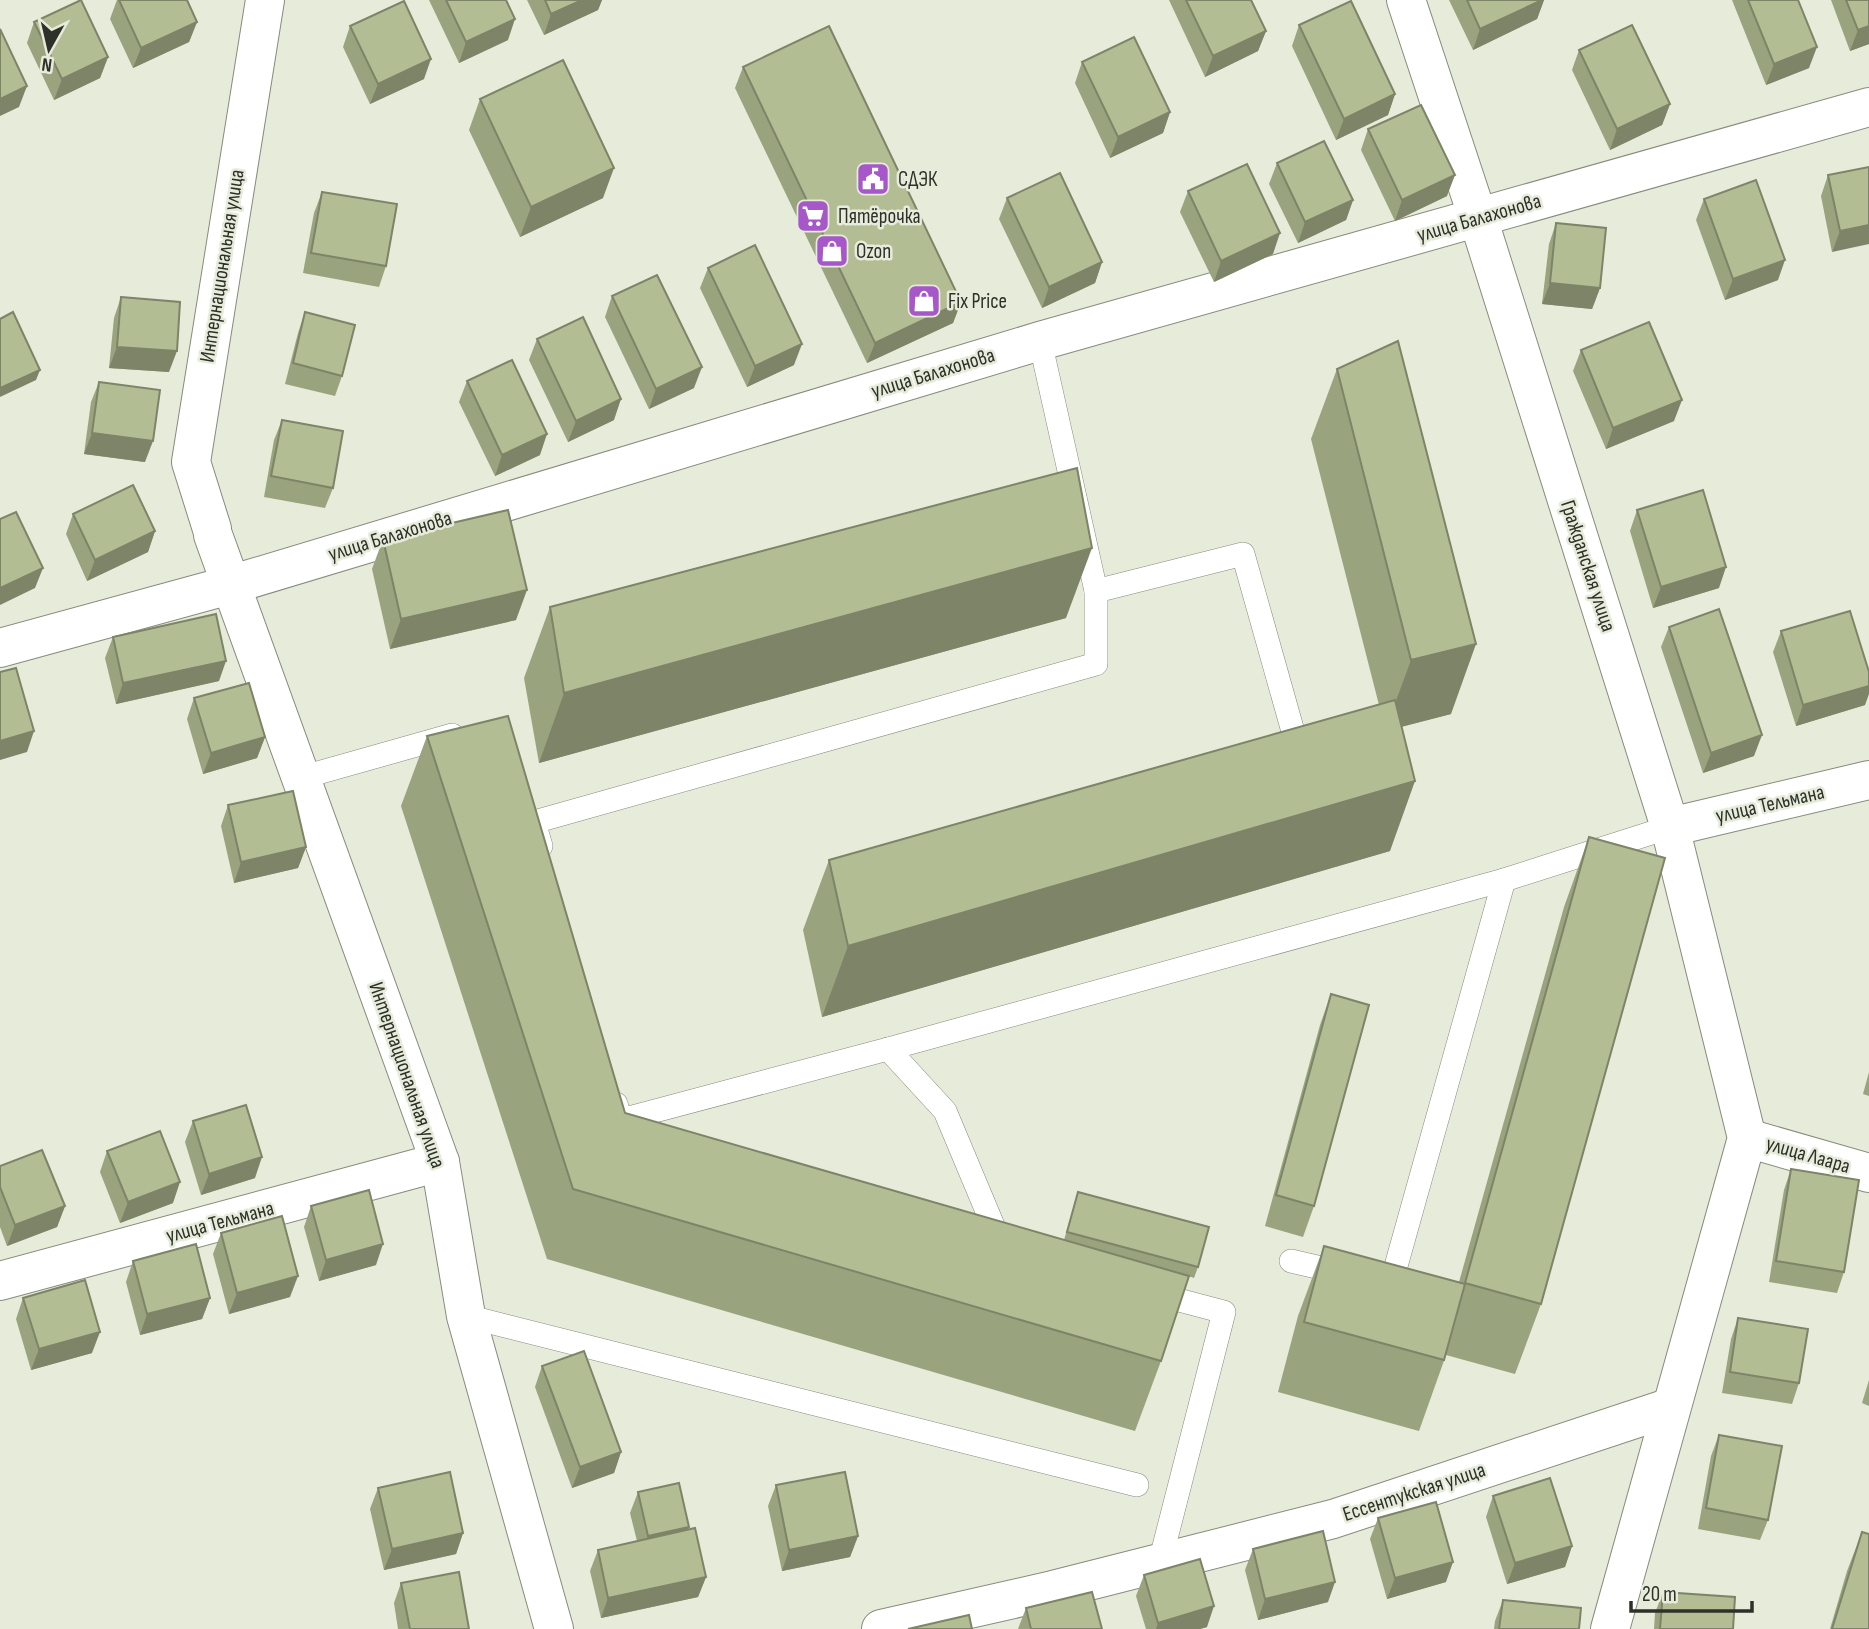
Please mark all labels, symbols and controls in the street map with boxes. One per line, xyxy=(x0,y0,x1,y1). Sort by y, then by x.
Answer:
north arrow xyxy=(14,14,84,84)
text: N xyxy=(40,52,53,76)
public building icon: СДЭК xyxy=(854,160,892,198)
place label: СДЭК xyxy=(898,167,938,192)
street label: Интернациональная улица xyxy=(194,168,250,364)
street label: улица Балахонова xyxy=(1414,188,1544,248)
supermarket icon: Пятёрочка xyxy=(794,197,832,235)
place label: Пятёрочка xyxy=(838,204,921,229)
shop icon: Ozon xyxy=(813,232,851,270)
place label: Ozon xyxy=(856,239,891,264)
shop icon: Fix Price xyxy=(905,282,943,320)
place label: Fix Price xyxy=(948,289,1007,314)
street label: улица Балахонова xyxy=(868,342,998,404)
street label: Гражданская улица xyxy=(1555,497,1621,635)
street label: улица Балахонова xyxy=(325,505,455,567)
street label: улица Тельмана xyxy=(1713,779,1827,829)
street label: Интернациональная улица xyxy=(363,979,451,1171)
street label: улица Лаара xyxy=(1763,1131,1853,1179)
street label: улица Тельмана xyxy=(163,1196,277,1248)
street label: Ессентукская улица xyxy=(1339,1457,1489,1527)
scale bar xyxy=(1631,1570,1752,1614)
text: 20 m xyxy=(1642,1582,1677,1607)

